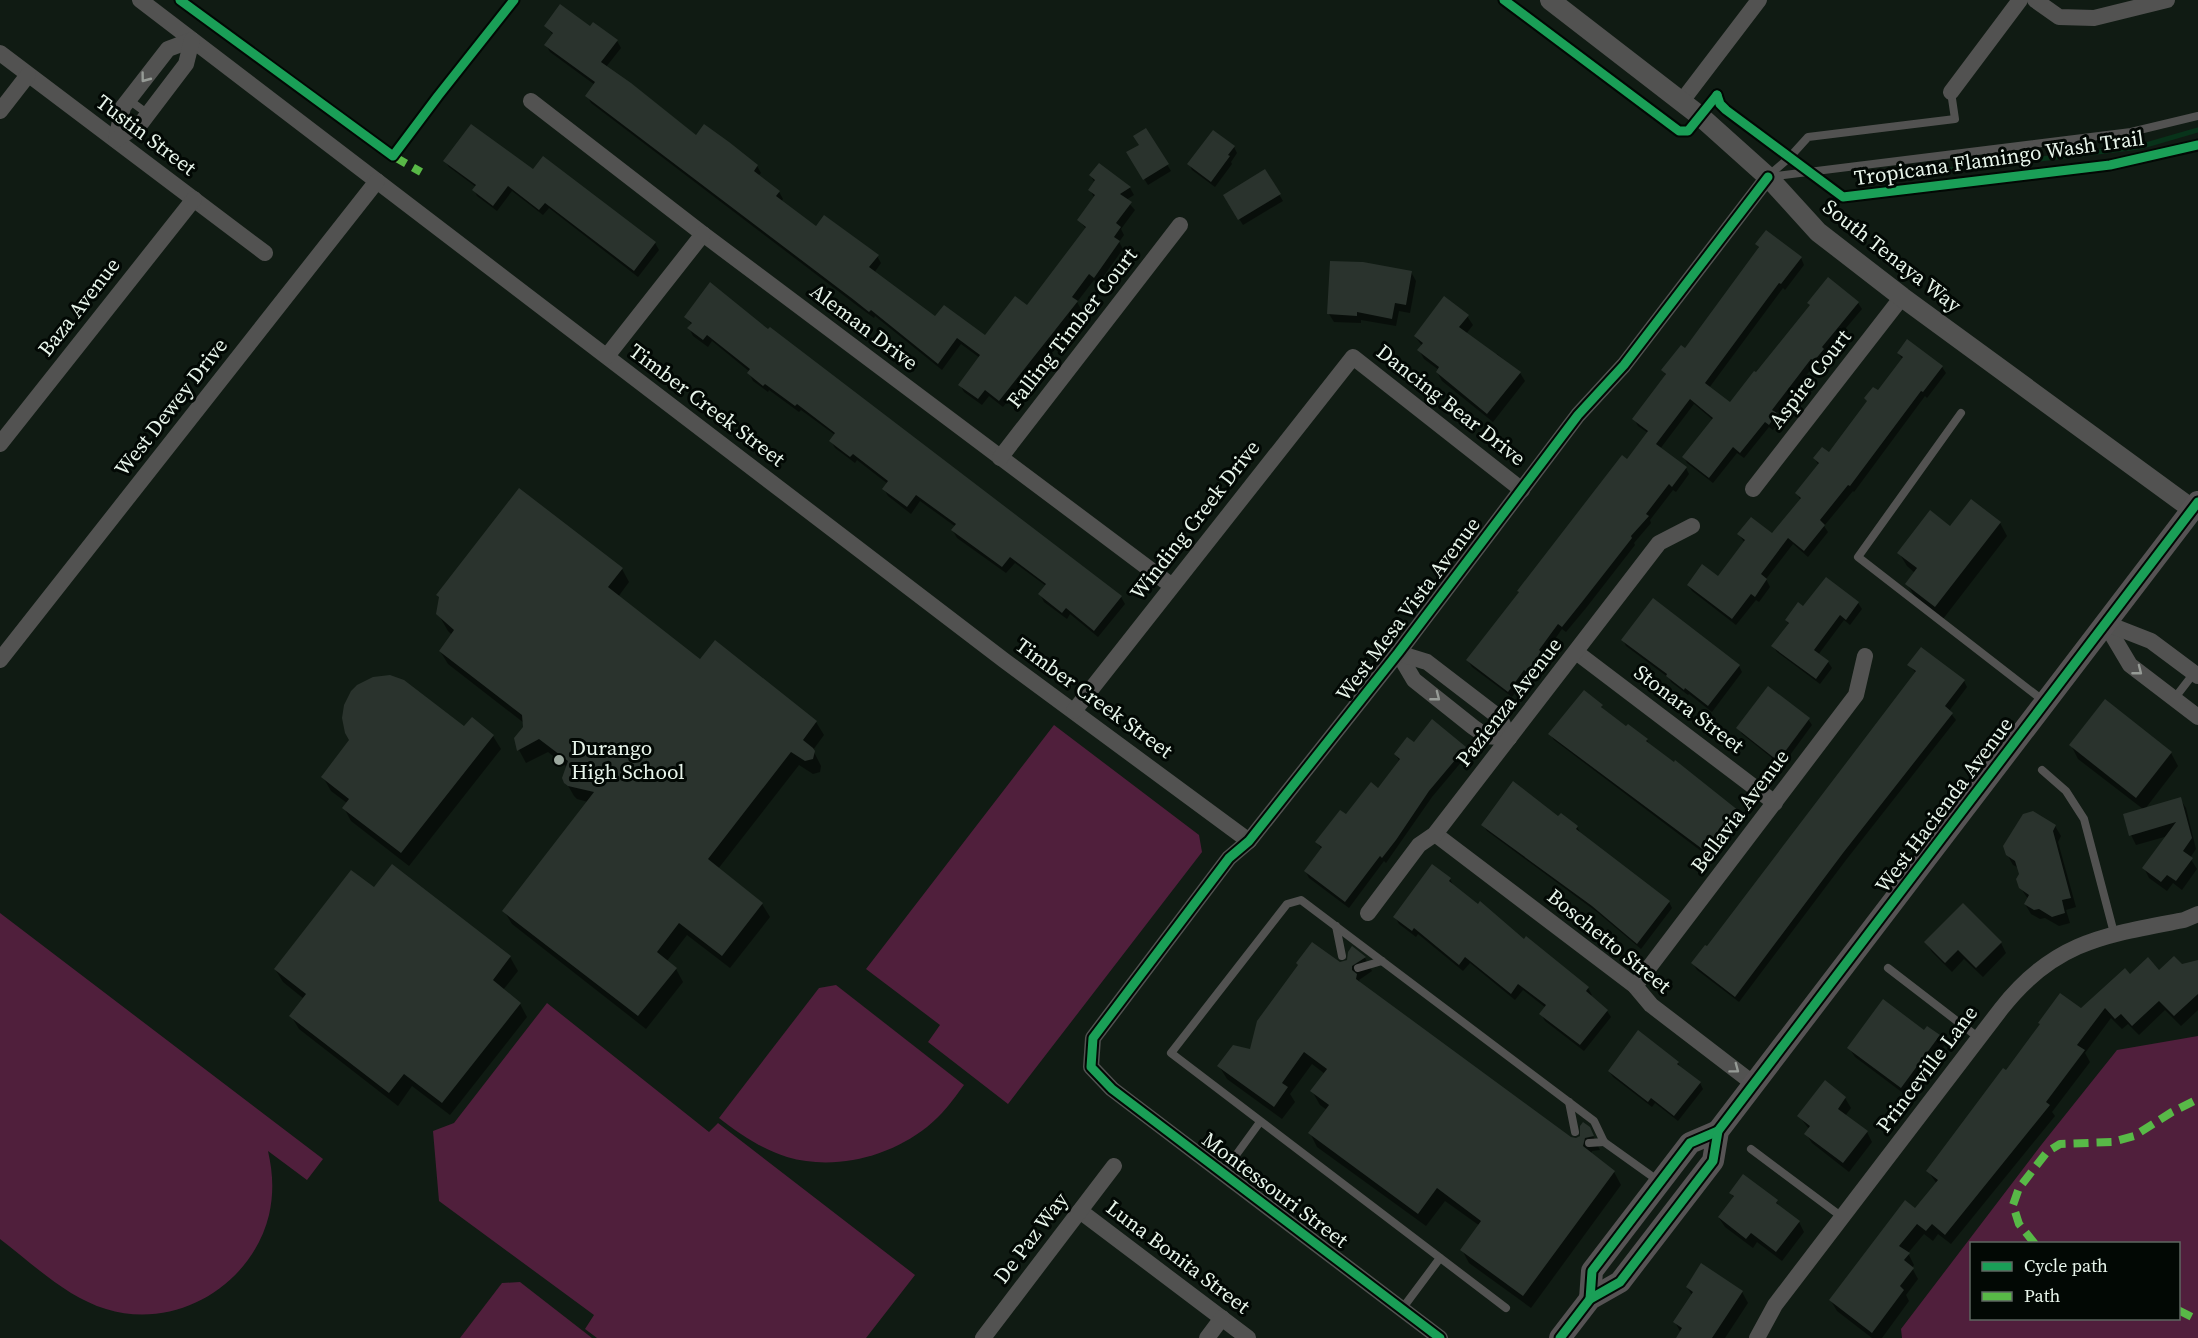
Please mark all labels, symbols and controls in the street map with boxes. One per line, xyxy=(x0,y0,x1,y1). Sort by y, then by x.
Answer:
one-way arrow xyxy=(141,72,152,83)
street label: Tustin Street xyxy=(90,87,203,182)
street label: Tropicana Flamingo Wash Trail xyxy=(1852,123,2146,192)
street label: South Tenaya Way xyxy=(1817,192,1968,319)
street label: Falling Timber Court xyxy=(1000,241,1144,414)
street label: Baza Avenue xyxy=(31,251,126,362)
street label: Aleman Drive xyxy=(804,276,924,377)
street label: Aspire Court xyxy=(1762,323,1858,434)
street label: West Dewey Drive xyxy=(107,332,234,482)
street label: Timber Creek Street xyxy=(623,336,791,473)
street label: Dancing Bear Drive xyxy=(1371,337,1532,472)
street label: Winding Creek Drive xyxy=(1123,434,1266,606)
street label: West Mesa Vista Avenue xyxy=(1329,511,1487,707)
street label: Timber Creek Street xyxy=(1010,631,1179,765)
street label: Pazienza Avenue xyxy=(1449,631,1568,772)
street label: Stonara Street xyxy=(1628,658,1750,760)
one-way arrow xyxy=(2132,664,2143,675)
one-way arrow xyxy=(1429,689,1440,700)
street label: West Hacienda Avenue xyxy=(1868,711,2019,899)
place label: Durango High School xyxy=(571,733,684,786)
street label: Bellavia Avenue xyxy=(1684,743,1796,878)
marker: Durango High School xyxy=(552,753,566,767)
street label: Boschetto Street xyxy=(1541,882,1678,1000)
street label: Princeville Lane xyxy=(1869,999,1984,1138)
one-way arrow xyxy=(1729,1062,1740,1073)
street label: Montessouri Street xyxy=(1196,1125,1355,1254)
street label: De Paz Way xyxy=(987,1186,1075,1289)
street label: Luna Bonita Street xyxy=(1100,1193,1256,1320)
legend xyxy=(1970,1242,2180,1320)
text: Cycle path xyxy=(2024,1253,2108,1278)
text: Path xyxy=(2024,1283,2061,1308)

